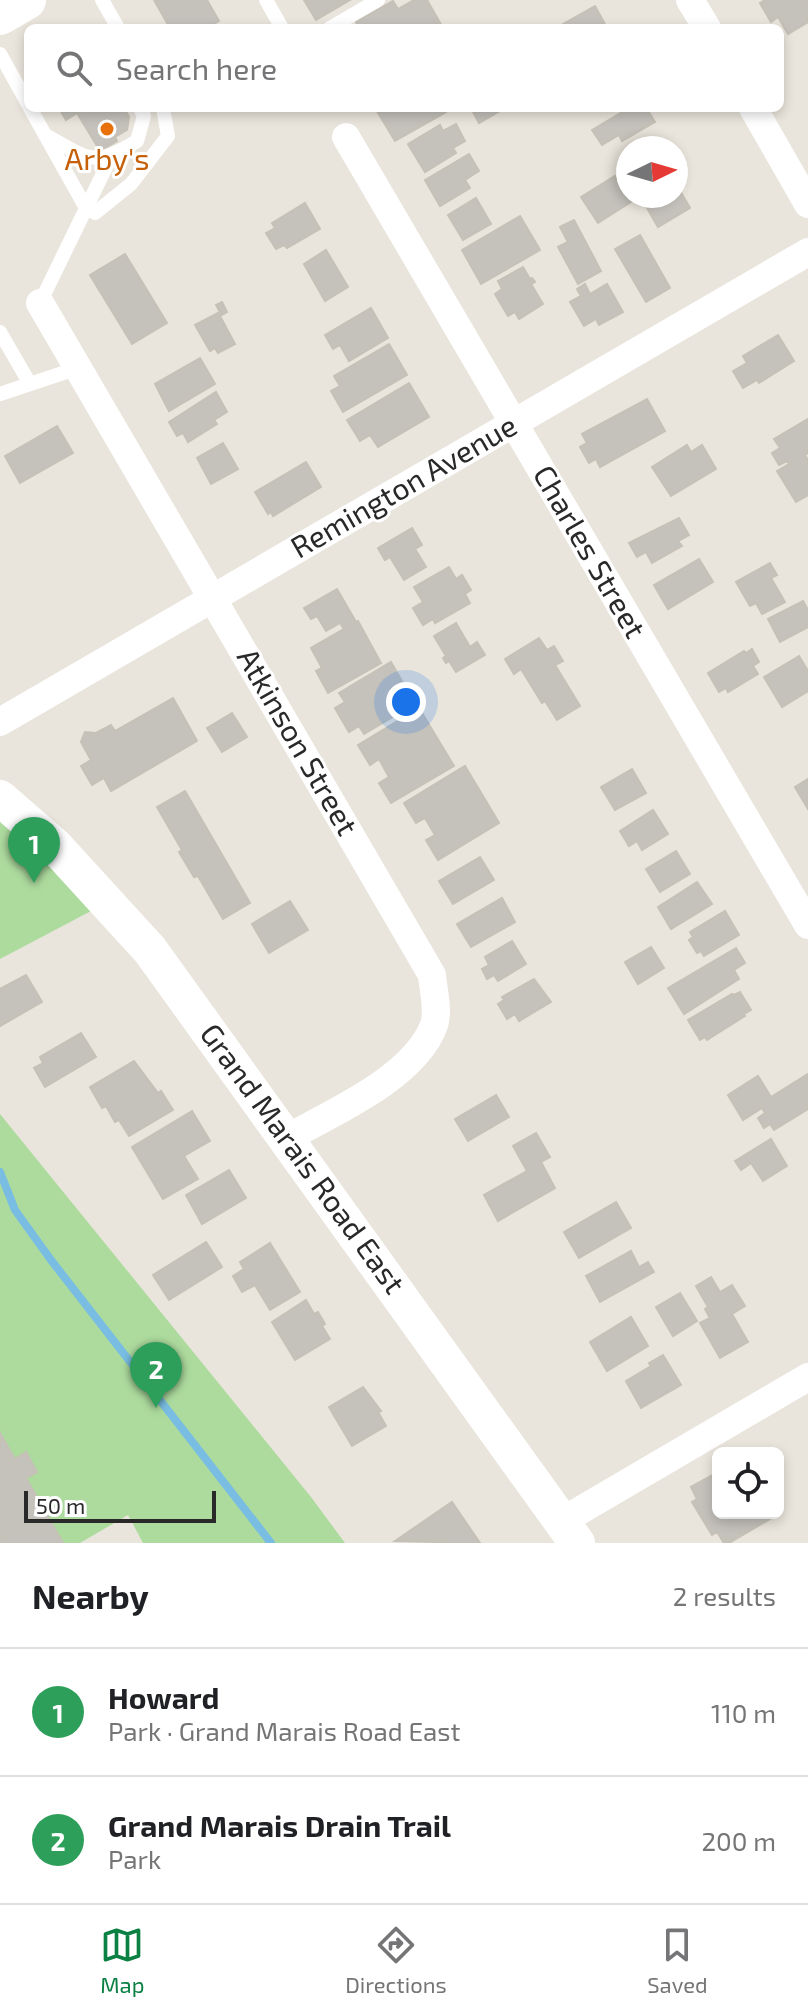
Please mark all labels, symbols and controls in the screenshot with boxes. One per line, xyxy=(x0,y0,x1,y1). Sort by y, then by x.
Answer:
search box xyxy=(24,24,784,112)
icon: search xyxy=(52,46,96,90)
text: Search here xyxy=(116,50,277,86)
marker: Arby's xyxy=(98,120,116,138)
north arrow xyxy=(616,136,688,208)
place label: Arby's xyxy=(64,140,150,176)
street label: Remington Avenue xyxy=(284,406,522,565)
street label: Charles Street xyxy=(527,458,655,644)
street label: Atkinson Street xyxy=(231,641,367,841)
your location xyxy=(386,682,426,722)
pin: 1 xyxy=(8,817,60,883)
street label: Grand Marais Road East xyxy=(194,1016,414,1300)
pin: 2 xyxy=(130,1342,182,1408)
map controls xyxy=(712,1447,784,1519)
button: locate xyxy=(712,1447,784,1519)
scale bar xyxy=(24,1487,216,1523)
text: 50 m xyxy=(36,1492,85,1518)
text: Nearby xyxy=(32,1575,149,1616)
text: 2 results xyxy=(673,1580,776,1611)
text: Howard xyxy=(108,1679,219,1715)
text: 1 xyxy=(52,1697,64,1728)
text: 110 m xyxy=(711,1697,776,1728)
text: Park · Grand Marais Road East xyxy=(108,1715,460,1746)
text: Grand Marais Drain Trail xyxy=(108,1807,451,1843)
text: 2 xyxy=(50,1825,66,1856)
text: 200 m xyxy=(701,1825,776,1856)
text: Park xyxy=(108,1843,161,1874)
tab: Map xyxy=(100,1923,144,1997)
tab: Directions xyxy=(345,1923,447,1997)
tab: Saved xyxy=(647,1923,708,1997)

